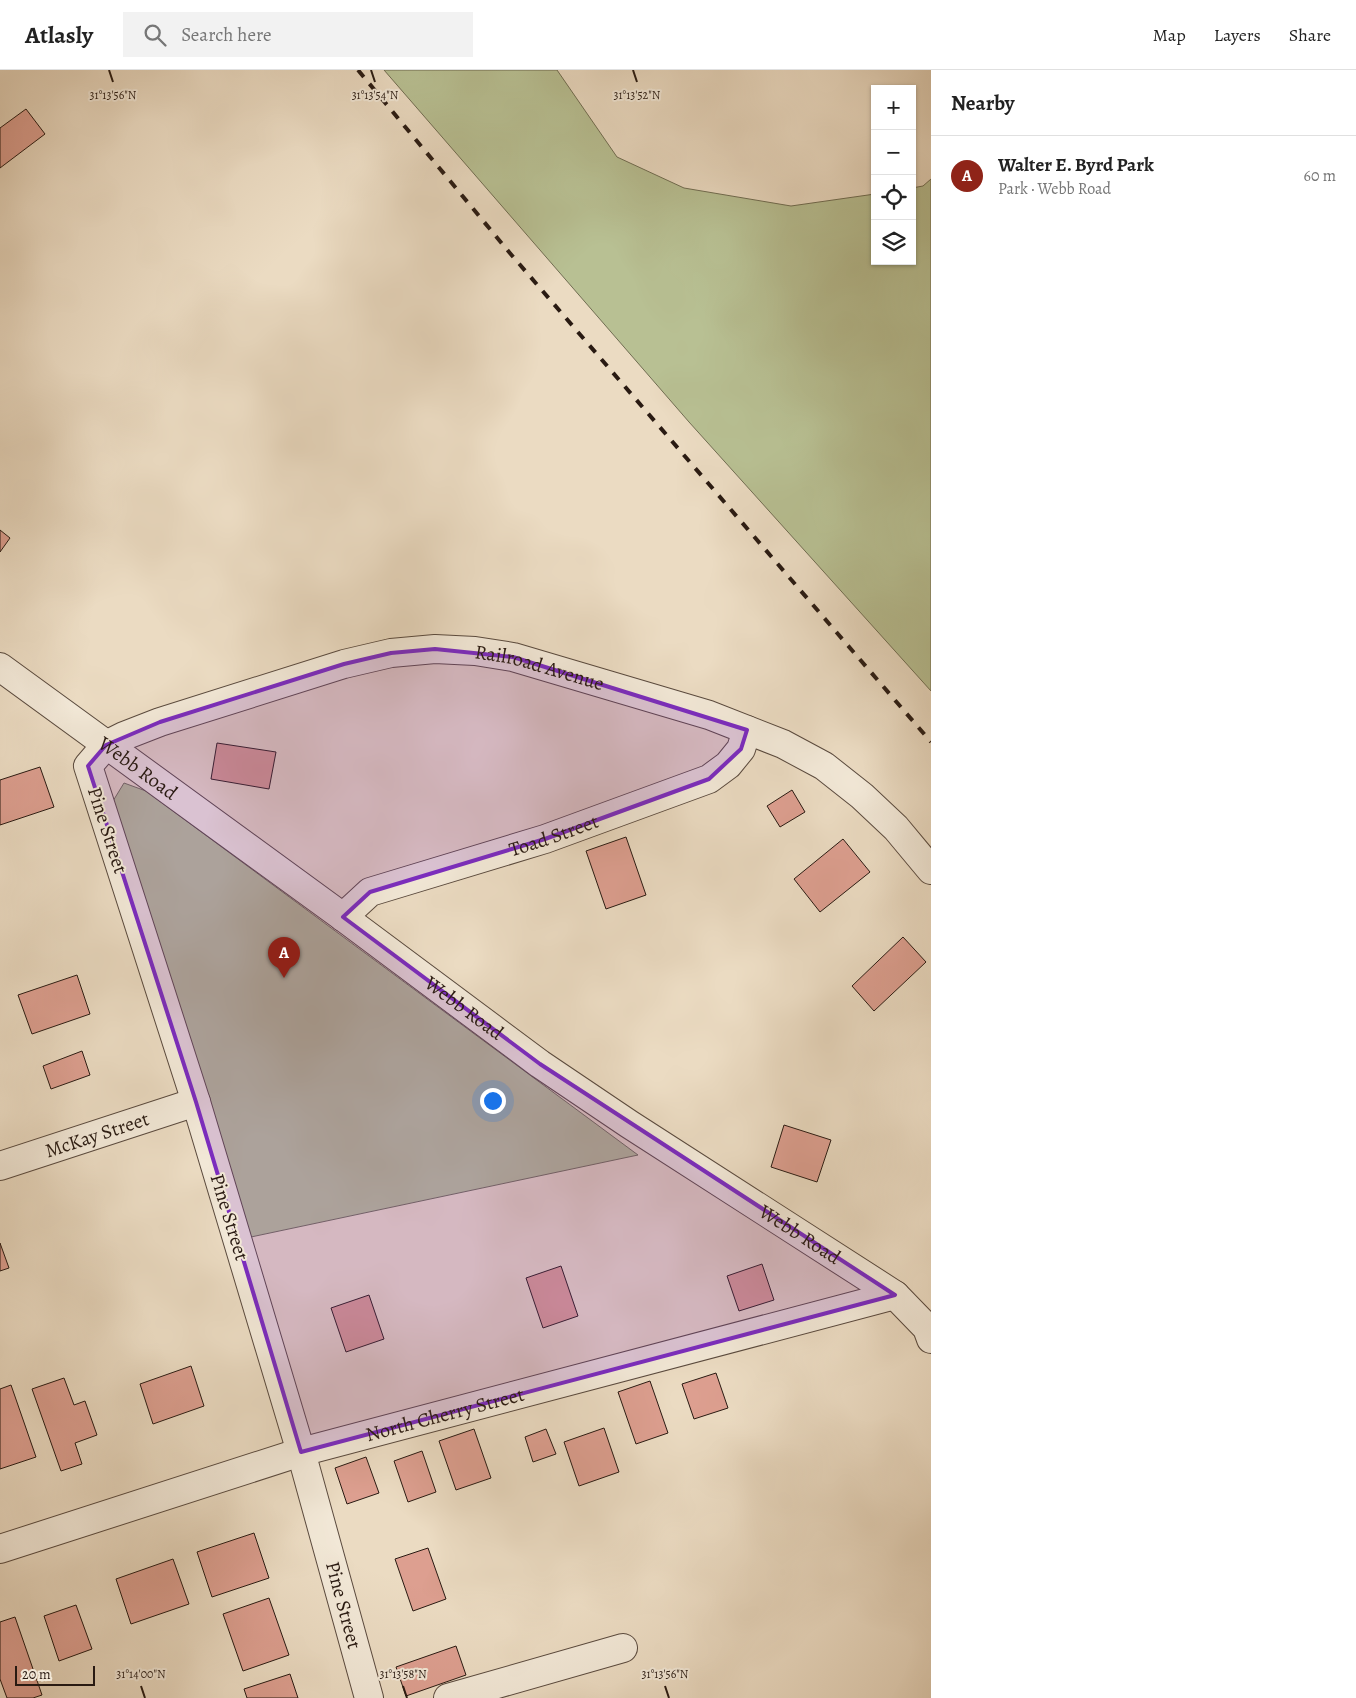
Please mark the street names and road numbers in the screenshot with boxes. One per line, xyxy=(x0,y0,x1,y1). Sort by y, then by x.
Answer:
street label: Railroad Avenue xyxy=(473,638,607,697)
street label: Webb Road xyxy=(92,730,183,806)
street label: Pine Street xyxy=(81,783,134,877)
street label: Toad Street xyxy=(506,807,603,863)
street label: Webb Road xyxy=(418,969,509,1047)
street label: McKay Street xyxy=(42,1105,153,1164)
street label: Pine Street xyxy=(204,1170,256,1264)
street label: Webb Road xyxy=(753,1198,846,1271)
street label: North Cherry Street xyxy=(363,1381,527,1448)
street label: Pine Street xyxy=(319,1558,368,1652)

